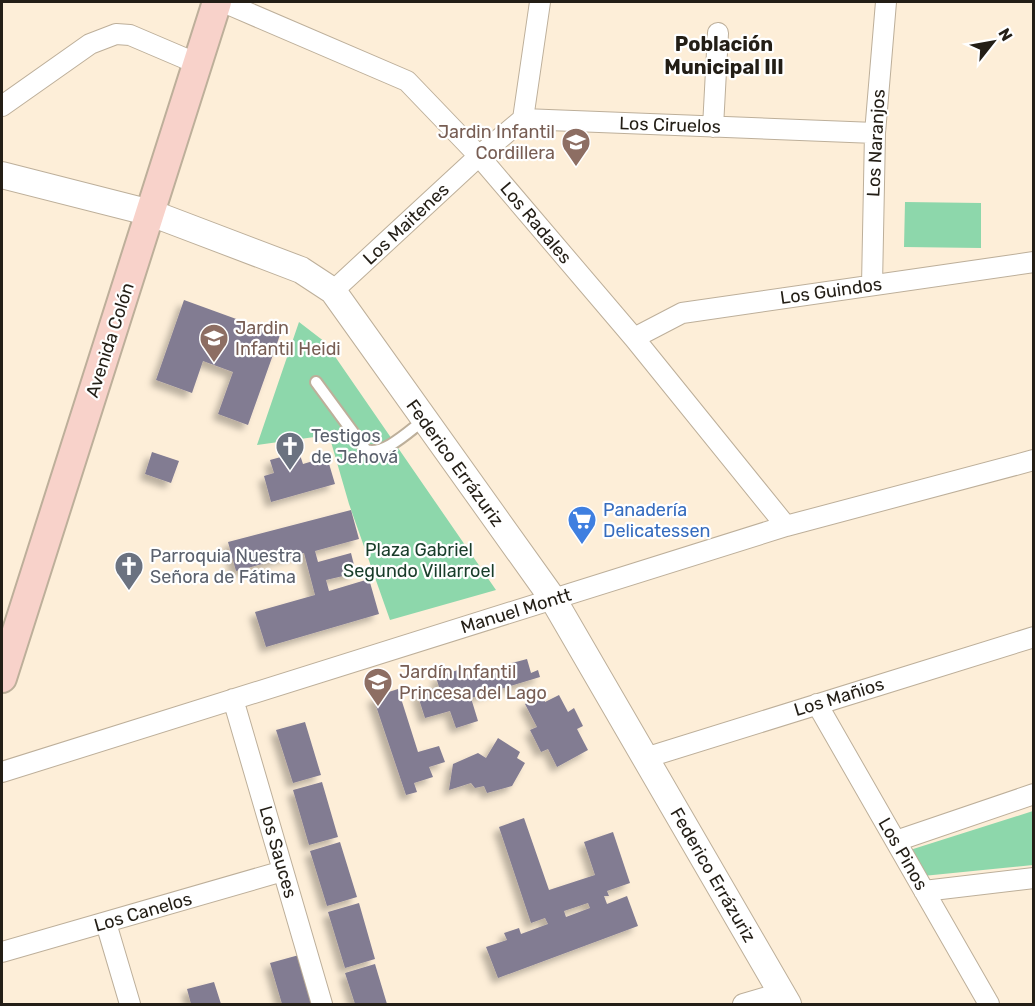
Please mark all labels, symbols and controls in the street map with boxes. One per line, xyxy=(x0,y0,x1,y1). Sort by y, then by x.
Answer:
north arrow xyxy=(963,12,1023,72)
text: N xyxy=(994,25,1017,44)
district label: Población Municipal III xyxy=(664,32,784,79)
street label: Los Naranjos xyxy=(862,89,890,197)
street label: Los Ciruelos xyxy=(619,112,721,138)
place label: Jardin Infantil Cordillera xyxy=(438,121,555,164)
school or university icon: Jardin Infantil Cordillera xyxy=(560,126,592,168)
street label: Los Radales xyxy=(495,178,577,268)
street label: Los Maitenes xyxy=(358,179,454,269)
street label: Los Guindos xyxy=(779,273,883,309)
street label: Avenida Colón xyxy=(81,280,139,400)
place label: Jardin Infantil Heidi xyxy=(235,317,341,360)
school or university icon: Jardin Infantil Heidi xyxy=(198,322,230,364)
street label: Federico Errázuriz xyxy=(401,395,509,531)
place label: Testigos de Jehová xyxy=(311,425,398,468)
church icon: Testigos de Jehová xyxy=(274,430,306,472)
place label: Panadería Delicatessen xyxy=(603,499,710,542)
supermarket icon: Panadería Delicatessen xyxy=(566,504,598,546)
park label: Plaza Gabriel Segundo Villarroel xyxy=(343,539,495,582)
place label: Parroquia Nuestra Señora de Fátima xyxy=(150,545,302,588)
church icon: Parroquia Nuestra Señora de Fátima xyxy=(113,550,145,592)
street label: Manuel Montt xyxy=(458,584,574,638)
place label: Jardín Infantil Princesa del Lago xyxy=(399,661,547,704)
school or university icon: Jardín Infantil Princesa del Lago xyxy=(362,666,394,708)
street label: Los Mañios xyxy=(791,673,887,721)
street label: Los Sauces xyxy=(254,803,302,901)
street label: Federico Errázuriz xyxy=(666,804,760,946)
street label: Los Pinos xyxy=(873,814,933,894)
street label: Los Canelos xyxy=(92,888,194,936)

